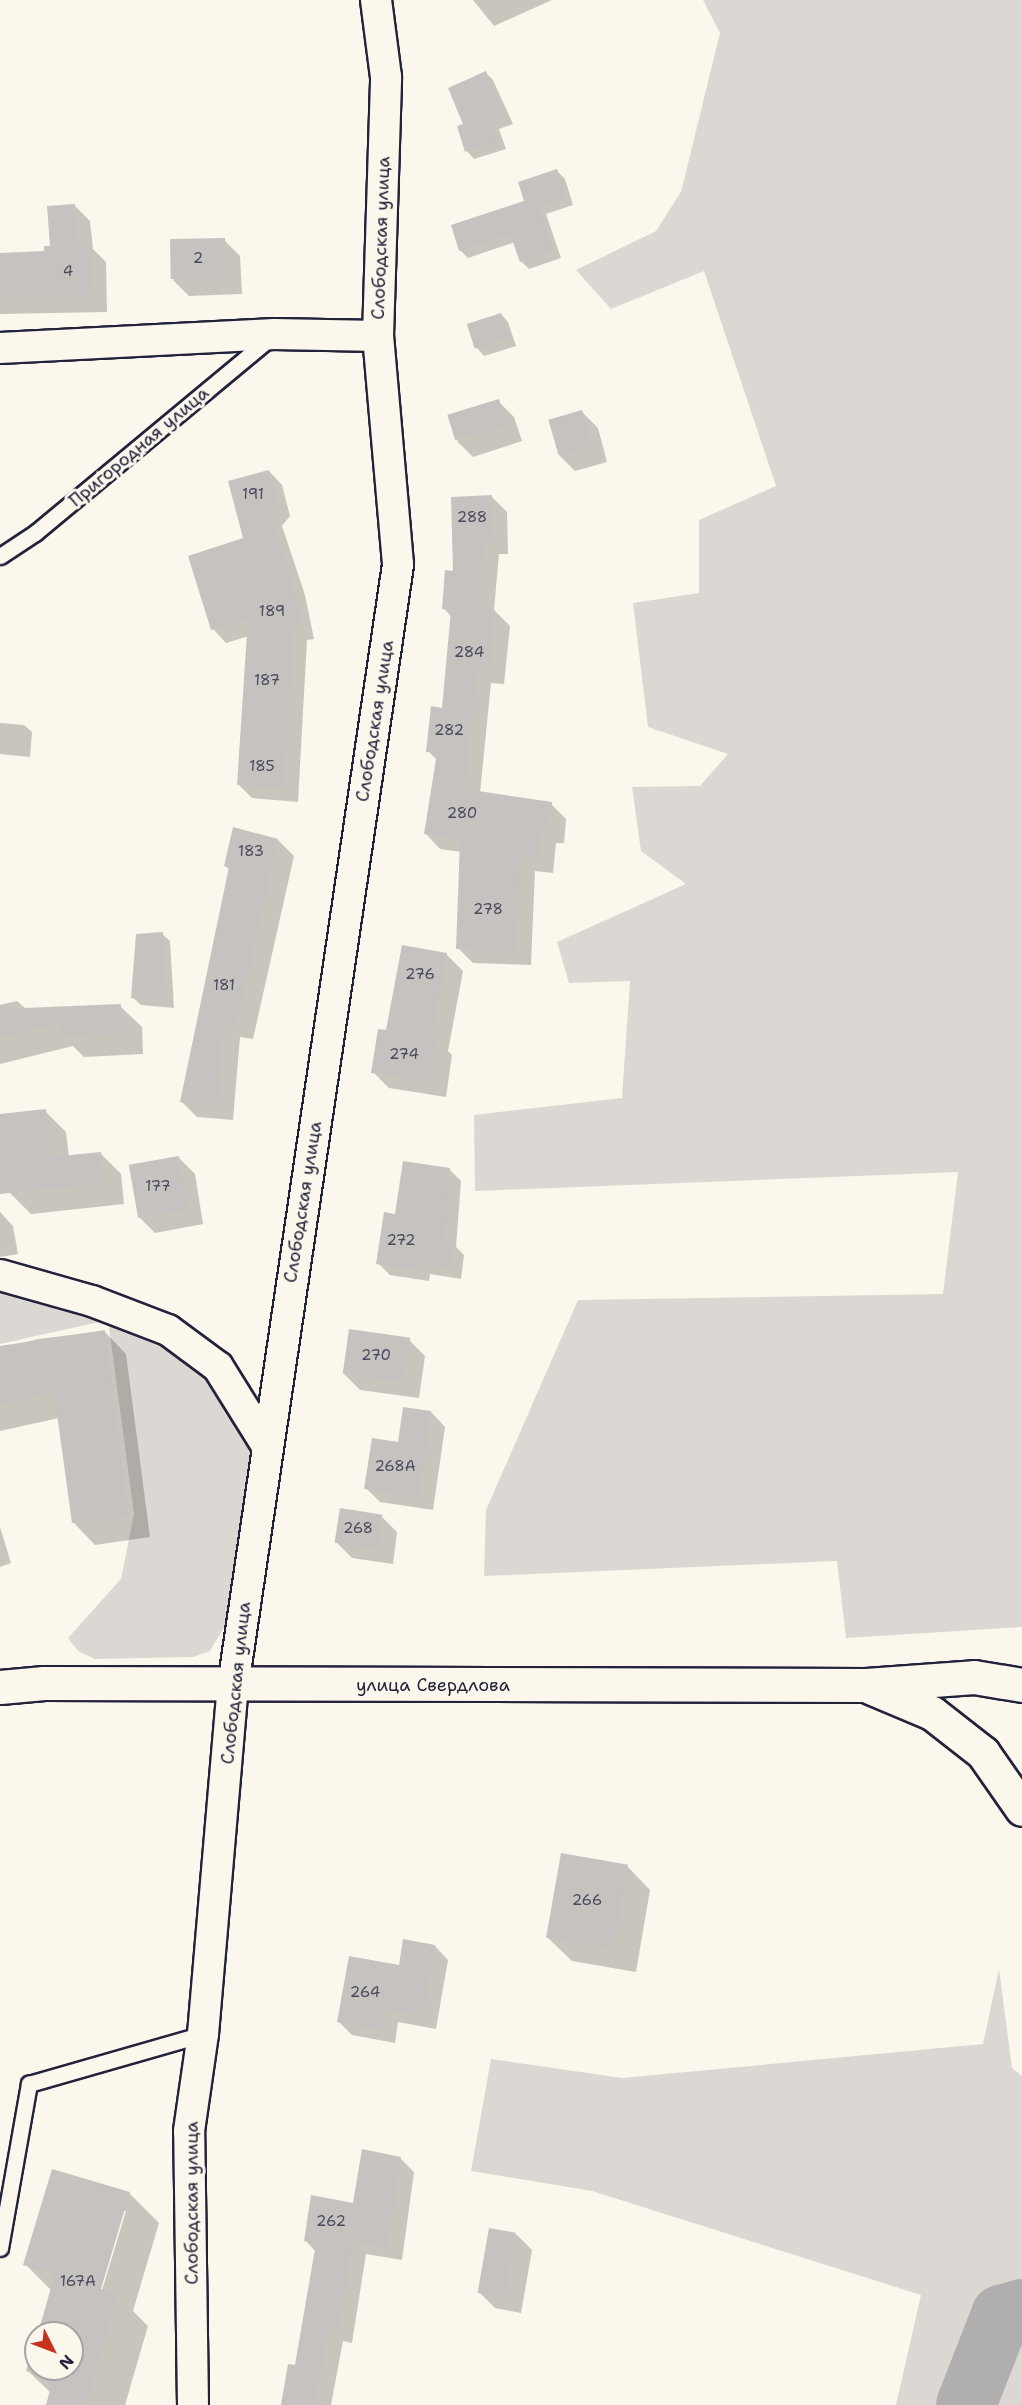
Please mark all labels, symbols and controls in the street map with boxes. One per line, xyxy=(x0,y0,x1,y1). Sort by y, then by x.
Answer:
street label: Слободская улица xyxy=(367,156,395,320)
house number: 2 xyxy=(193,250,203,268)
house number: 4 xyxy=(63,263,73,281)
street label: Пригородная улица xyxy=(65,382,213,512)
house number: 191 xyxy=(242,486,264,504)
house number: 288 xyxy=(457,509,487,527)
house number: 189 xyxy=(259,603,285,621)
street label: Слободская улица xyxy=(352,639,398,803)
house number: 284 xyxy=(454,644,484,662)
house number: 187 xyxy=(254,672,280,690)
house number: 282 xyxy=(434,722,464,740)
house number: 185 xyxy=(249,758,275,776)
house number: 280 xyxy=(447,805,477,823)
house number: 183 xyxy=(238,843,264,861)
house number: 278 xyxy=(473,901,503,919)
house number: 276 xyxy=(405,966,435,984)
house number: 181 xyxy=(213,977,235,995)
house number: 274 xyxy=(389,1046,419,1064)
street label: Слободская улица xyxy=(280,1120,326,1284)
house number: 177 xyxy=(145,1178,171,1196)
house number: 272 xyxy=(386,1232,416,1250)
house number: 270 xyxy=(361,1347,391,1365)
house number: 268А xyxy=(374,1458,416,1476)
house number: 268 xyxy=(343,1520,373,1538)
street label: Слободская улица xyxy=(217,1601,255,1765)
street label: улица Свердлова xyxy=(356,1674,510,1696)
house number: 266 xyxy=(572,1892,602,1910)
house number: 264 xyxy=(350,1984,380,2002)
street label: Слободская улица xyxy=(181,2121,203,2285)
house number: 262 xyxy=(316,2213,346,2231)
house number: 167А xyxy=(60,2273,96,2291)
north arrow xyxy=(24,2321,84,2381)
text: N xyxy=(54,2350,78,2374)

